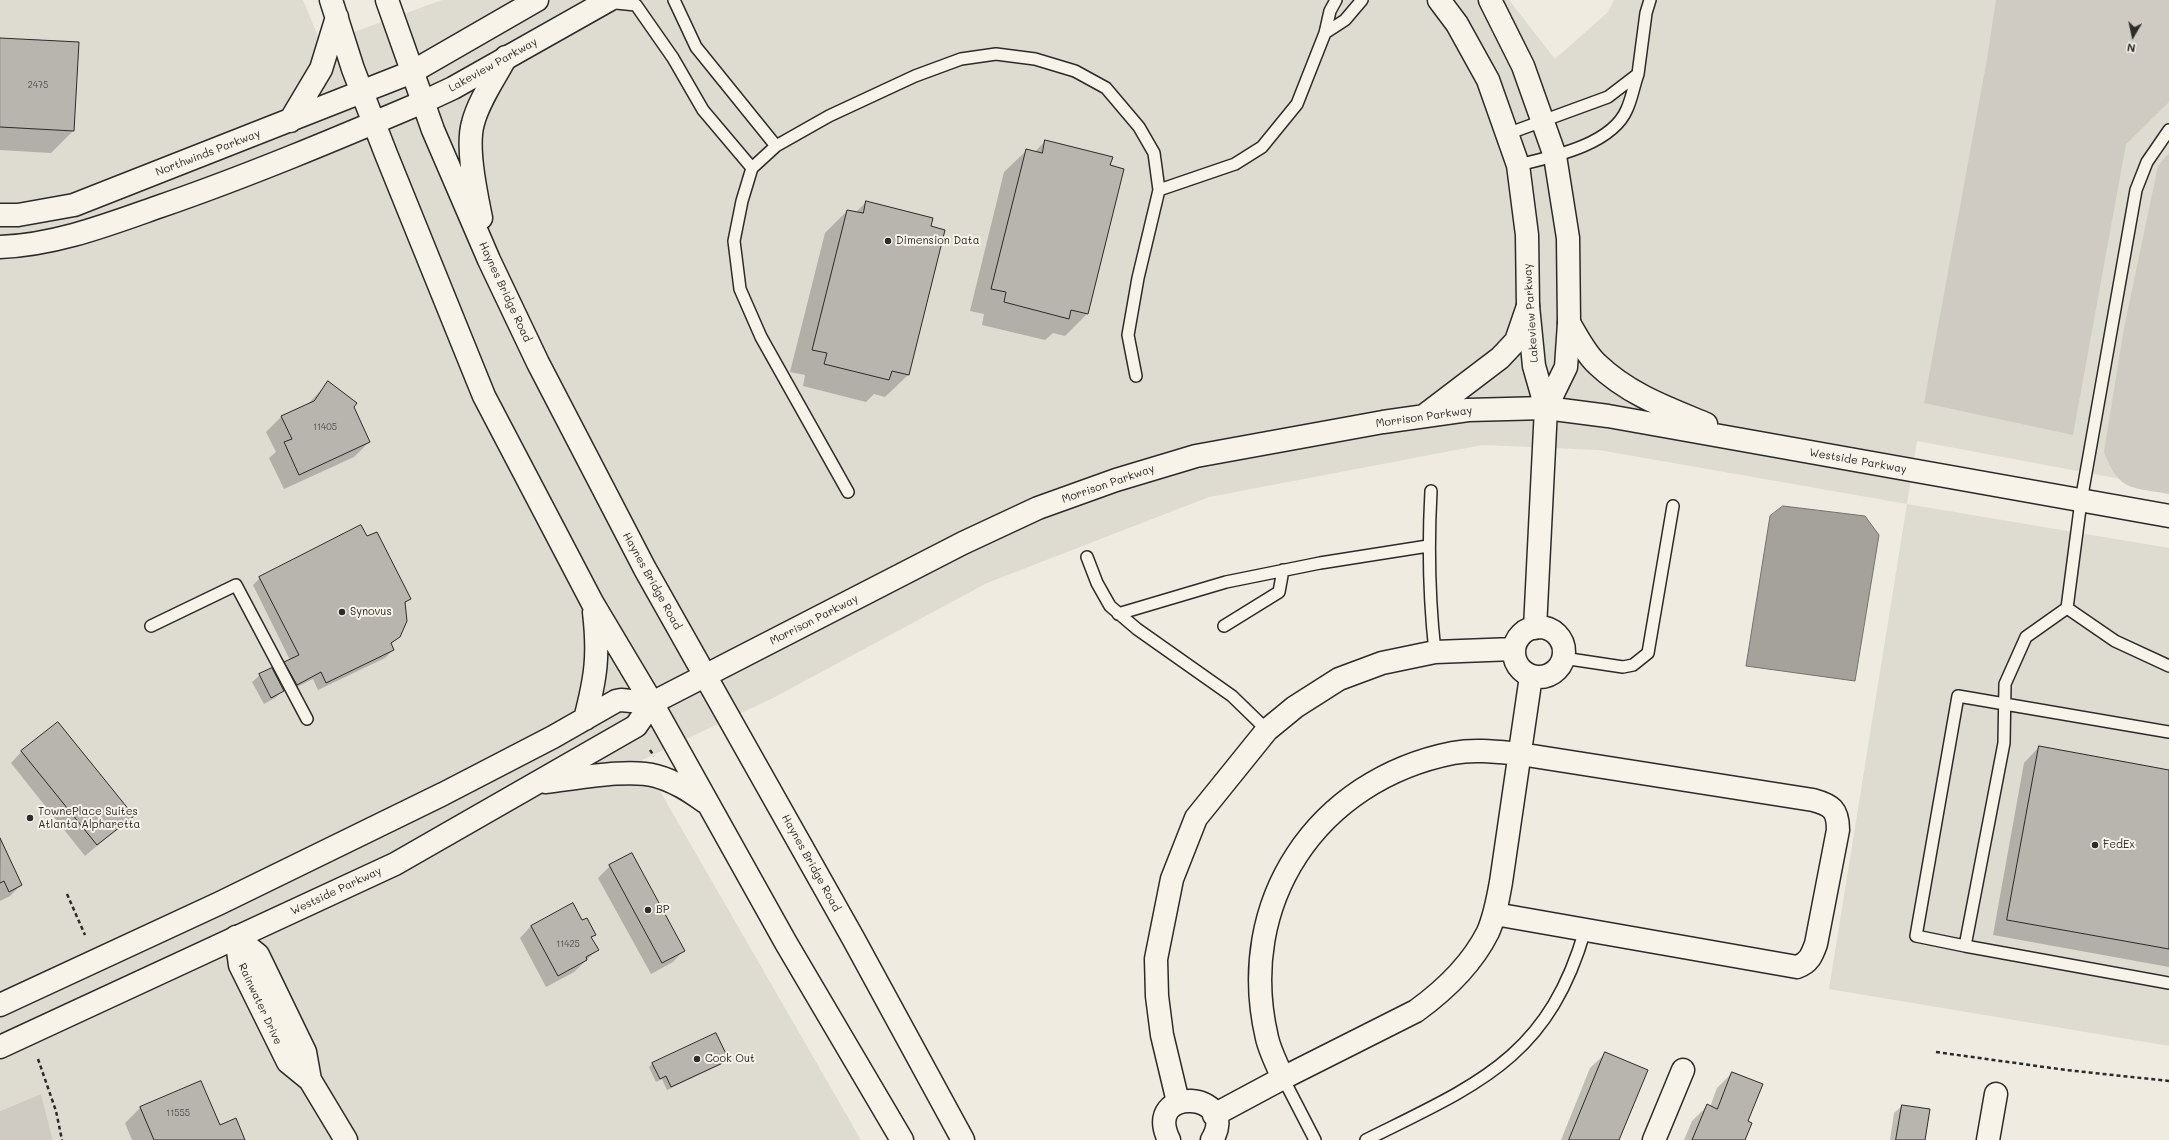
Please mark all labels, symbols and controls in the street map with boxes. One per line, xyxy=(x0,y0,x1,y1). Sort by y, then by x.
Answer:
north arrow xyxy=(2113,16,2153,56)
street label: Lakeview Parkway xyxy=(446,35,540,95)
text: N xyxy=(2126,40,2136,56)
house number: 2475 xyxy=(28,80,48,90)
street label: Northwinds Parkway xyxy=(154,127,262,179)
place label: Dimension Data xyxy=(896,234,980,248)
marker: Dimension Data xyxy=(883,236,893,246)
street label: Haynes Bridge Road xyxy=(476,240,534,344)
street label: Lakeview Parkway xyxy=(1521,263,1541,363)
street label: Morrison Parkway xyxy=(1375,404,1473,430)
house number: 11405 xyxy=(313,422,337,432)
street label: Westside Parkway xyxy=(1808,446,1908,476)
street label: Morrison Parkway xyxy=(1060,462,1156,506)
street label: Haynes Bridge Road xyxy=(620,530,684,632)
street label: Morrison Parkway xyxy=(768,592,860,648)
place label: Synovus xyxy=(350,605,392,619)
marker: Synovus xyxy=(337,607,347,617)
place label: TownePlace Suites Atlanta Alpharetta xyxy=(38,805,140,831)
street label: Haynes Bridge Road xyxy=(779,812,843,914)
marker: TownePlace Suites Atlanta Alpharetta xyxy=(25,813,35,823)
place label: FedEx xyxy=(2103,838,2135,852)
marker: FedEx xyxy=(2090,840,2100,850)
street label: Westside Parkway xyxy=(288,864,384,918)
place label: BP xyxy=(656,903,670,917)
marker: BP xyxy=(643,905,653,915)
house number: 11425 xyxy=(556,939,580,949)
street label: Rainwater Drive xyxy=(235,961,285,1047)
place label: Cook Out xyxy=(705,1052,755,1066)
marker: Cook Out xyxy=(692,1054,702,1064)
house number: 11555 xyxy=(166,1108,190,1118)

